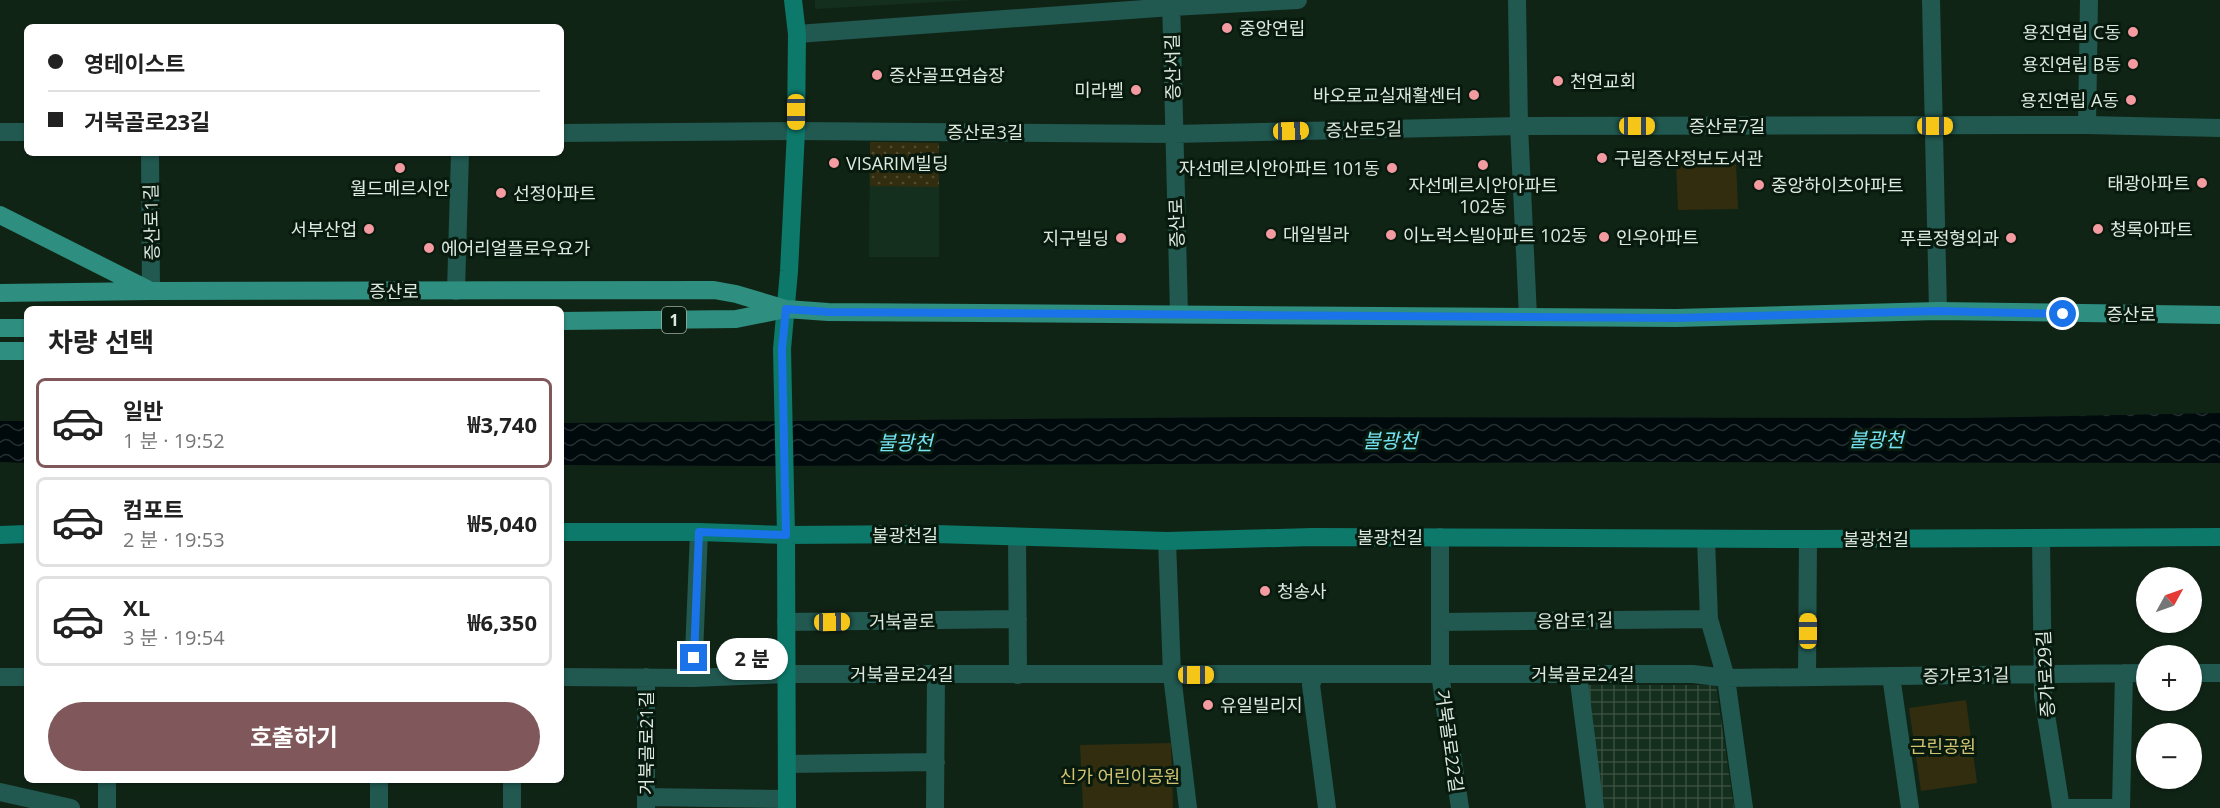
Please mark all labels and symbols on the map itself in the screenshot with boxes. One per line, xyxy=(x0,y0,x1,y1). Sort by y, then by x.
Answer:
place label: 중앙연립 xyxy=(1239,16,1305,40)
place label: 용진연립 C동 xyxy=(2022,20,2121,44)
marker: 중앙연립 xyxy=(1220,21,1234,35)
marker: 용진연립 C동 xyxy=(2126,25,2140,39)
street label: 증산서길 xyxy=(1159,34,1185,100)
place label: 용진연립 B동 xyxy=(2022,52,2121,76)
marker: 용진연립 B동 xyxy=(2126,57,2140,71)
place label: 증산골프연습장 xyxy=(889,63,1005,87)
marker: 증산골프연습장 xyxy=(870,68,884,82)
place label: 천연교회 xyxy=(1570,69,1636,93)
marker: 천연교회 xyxy=(1551,74,1565,88)
place label: 미라벨 xyxy=(1074,78,1124,102)
marker: 미라벨 xyxy=(1129,83,1143,97)
place label: 바오로교실재활센터 xyxy=(1313,83,1462,107)
marker: 바오로교실재활센터 xyxy=(1467,88,1481,102)
place label: 용진연립 A동 xyxy=(2020,88,2119,112)
marker: 용진연립 A동 xyxy=(2124,93,2138,107)
car xyxy=(787,94,805,130)
street label: 증산로7길 xyxy=(1689,114,1765,138)
street label: 증산로5길 xyxy=(1326,116,1402,142)
car xyxy=(1619,117,1655,135)
car xyxy=(1917,117,1953,135)
street label: 증산로3길 xyxy=(947,120,1023,144)
car xyxy=(1273,121,1309,141)
place label: 구립증산정보도서관 xyxy=(1614,146,1763,170)
place label: VISARIM빌딩 xyxy=(846,151,948,175)
marker: 구립증산정보도서관 xyxy=(1595,151,1609,165)
marker: VISARIM빌딩 xyxy=(827,156,841,170)
place label: 자선메르시안아파트 101동 xyxy=(1179,156,1380,180)
marker: 자선메르시안아파트 102동 xyxy=(1476,158,1490,172)
marker: 월드메르시안 xyxy=(393,161,407,175)
marker: 자선메르시안아파트 101동 xyxy=(1385,161,1399,175)
place label: 태광아파트 xyxy=(2107,171,2190,195)
place label: 자선메르시안아파트 102동 xyxy=(1408,173,1558,218)
place label: 중앙하이츠아파트 xyxy=(1771,173,1903,197)
place label: 월드메르시안 xyxy=(350,176,450,200)
marker: 태광아파트 xyxy=(2195,176,2209,190)
marker: 중앙하이츠아파트 xyxy=(1752,178,1766,192)
place label: 선정아파트 xyxy=(513,181,596,205)
street label: 증산로1길 xyxy=(138,184,164,260)
marker: 선정아파트 xyxy=(494,186,508,200)
street label: 증산로 xyxy=(1163,198,1189,248)
place label: 서부산업 xyxy=(291,217,357,241)
place label: 청록아파트 xyxy=(2110,217,2193,241)
marker: 서부산업 xyxy=(362,222,376,236)
place label: 대일빌라 xyxy=(1283,222,1350,246)
marker: 청록아파트 xyxy=(2091,222,2105,236)
place label: 이노럭스빌아파트 102동 xyxy=(1403,223,1588,247)
place label: 인우아파트 xyxy=(1616,225,1699,249)
place label: 지구빌딩 xyxy=(1043,226,1109,250)
place label: 푸른정형외과 xyxy=(1900,226,1999,250)
marker: 대일빌라 xyxy=(1264,227,1278,241)
marker: 이노럭스빌아파트 102동 xyxy=(1384,228,1398,242)
marker: 인우아파트 xyxy=(1597,230,1611,244)
marker: 지구빌딩 xyxy=(1114,231,1128,245)
marker: 푸른정형외과 xyxy=(2004,231,2018,245)
place label: 에어리얼플로우요가 xyxy=(441,236,590,260)
marker: 에어리얼플로우요가 xyxy=(422,241,436,255)
street label: 증산로 xyxy=(369,279,419,303)
route start xyxy=(2049,300,2076,327)
street label: 증산로 xyxy=(2106,302,2156,326)
road number: 1 xyxy=(662,307,686,333)
water label: 불광천 xyxy=(1848,426,1906,453)
water label: 불광천 xyxy=(1362,427,1420,454)
water label: 불광천 xyxy=(877,429,935,456)
street label: 불광천길 xyxy=(872,523,938,547)
street label: 불광천길 xyxy=(1357,525,1423,549)
street label: 불광천길 xyxy=(1843,527,1909,551)
north arrow xyxy=(2136,567,2202,633)
place label: 청송사 xyxy=(1277,579,1327,603)
marker: 청송사 xyxy=(1258,584,1272,598)
street label: 응암로1길 xyxy=(1537,607,1613,633)
street label: 거북골로 xyxy=(869,608,935,634)
car xyxy=(814,613,850,631)
car xyxy=(1799,613,1817,649)
street label: 증가로29길 xyxy=(2031,630,2059,718)
callout: 2 분 xyxy=(715,637,787,679)
route end xyxy=(680,644,707,671)
street label: 거북골로24길 xyxy=(850,662,954,686)
street label: 거북골로24길 xyxy=(1531,662,1635,686)
street label: 증가로31길 xyxy=(1922,662,2010,688)
car xyxy=(1178,666,1214,684)
street label: 거북골로22길 xyxy=(1431,688,1469,794)
street label: 거북골로21길 xyxy=(634,691,658,795)
place label: 유일빌리지 xyxy=(1220,693,1303,717)
marker: 유일빌리지 xyxy=(1201,698,1215,712)
park label: 근린공원 xyxy=(1910,734,1976,758)
park label: 신가 어린이공원 xyxy=(1060,764,1180,788)

